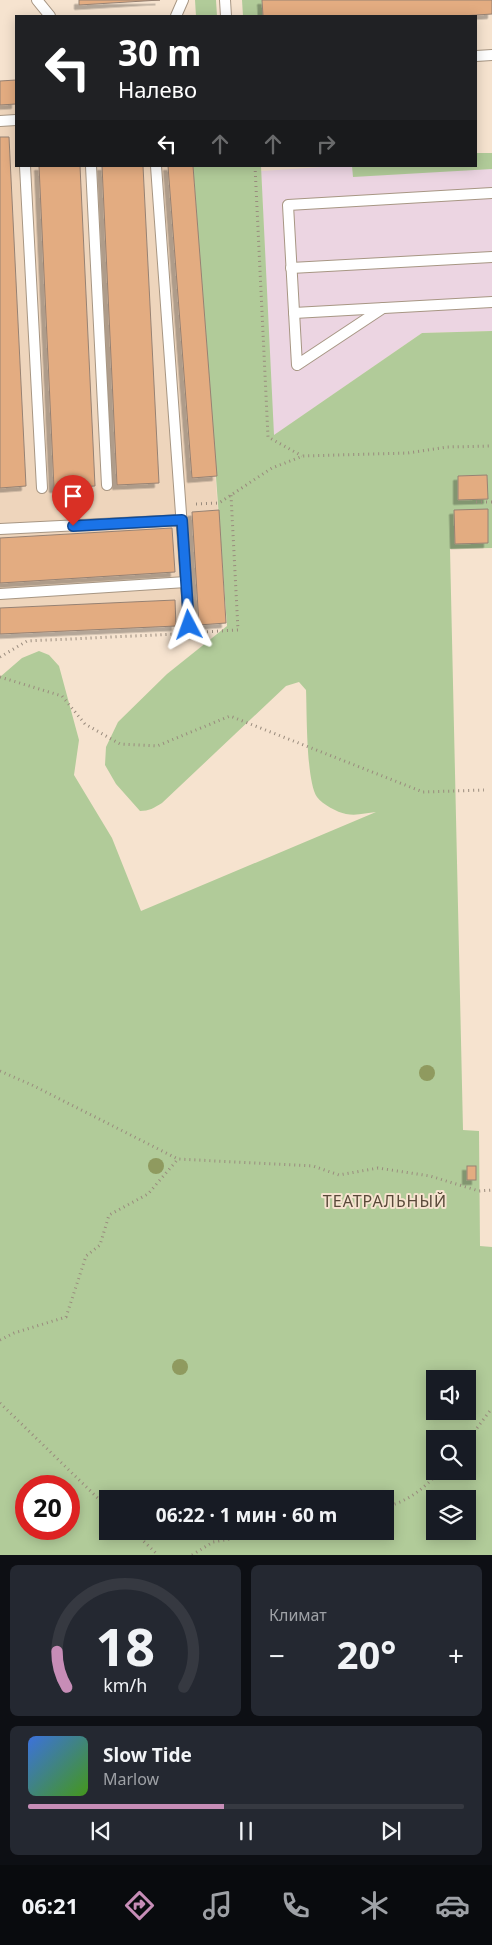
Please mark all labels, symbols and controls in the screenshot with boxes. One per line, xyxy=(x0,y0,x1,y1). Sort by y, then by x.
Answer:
text: 30 m xyxy=(118,29,201,76)
icon: left xyxy=(35,35,100,100)
text: Налево xyxy=(118,74,197,104)
icon: left xyxy=(153,130,181,158)
icon: ahead xyxy=(206,130,234,158)
icon: ahead xyxy=(259,130,287,158)
icon: right xyxy=(312,130,340,158)
pin xyxy=(52,475,94,526)
icon: arrive xyxy=(59,482,87,510)
position arrow xyxy=(162,598,214,650)
district label: ТЕАТРАЛЬНЫЙ xyxy=(323,1190,447,1212)
map controls xyxy=(426,1370,476,1540)
button: sound xyxy=(426,1370,476,1420)
button: search xyxy=(426,1430,476,1480)
speed limit sign: 20 xyxy=(15,1475,80,1540)
button: layers xyxy=(426,1490,476,1540)
text: 06:22 · 1 мин · 60 m xyxy=(156,1502,337,1528)
text: Климат xyxy=(269,1604,327,1626)
text: 18 xyxy=(96,1610,155,1681)
text: 20° xyxy=(337,1628,396,1680)
text: − xyxy=(269,1636,285,1674)
text: + xyxy=(448,1636,464,1674)
text: km/h xyxy=(104,1673,147,1697)
text: Slow Tide xyxy=(103,1742,192,1768)
text: Marlow xyxy=(103,1768,159,1790)
icon: previous xyxy=(87,1817,115,1845)
icon: pause xyxy=(232,1817,260,1845)
icon: next xyxy=(377,1817,405,1845)
icon: directions xyxy=(122,1888,157,1923)
icon: music xyxy=(200,1888,235,1923)
icon: phone xyxy=(278,1888,313,1923)
icon: climate xyxy=(357,1888,392,1923)
icon: car xyxy=(435,1888,470,1923)
text: 06:21 xyxy=(22,1890,78,1920)

